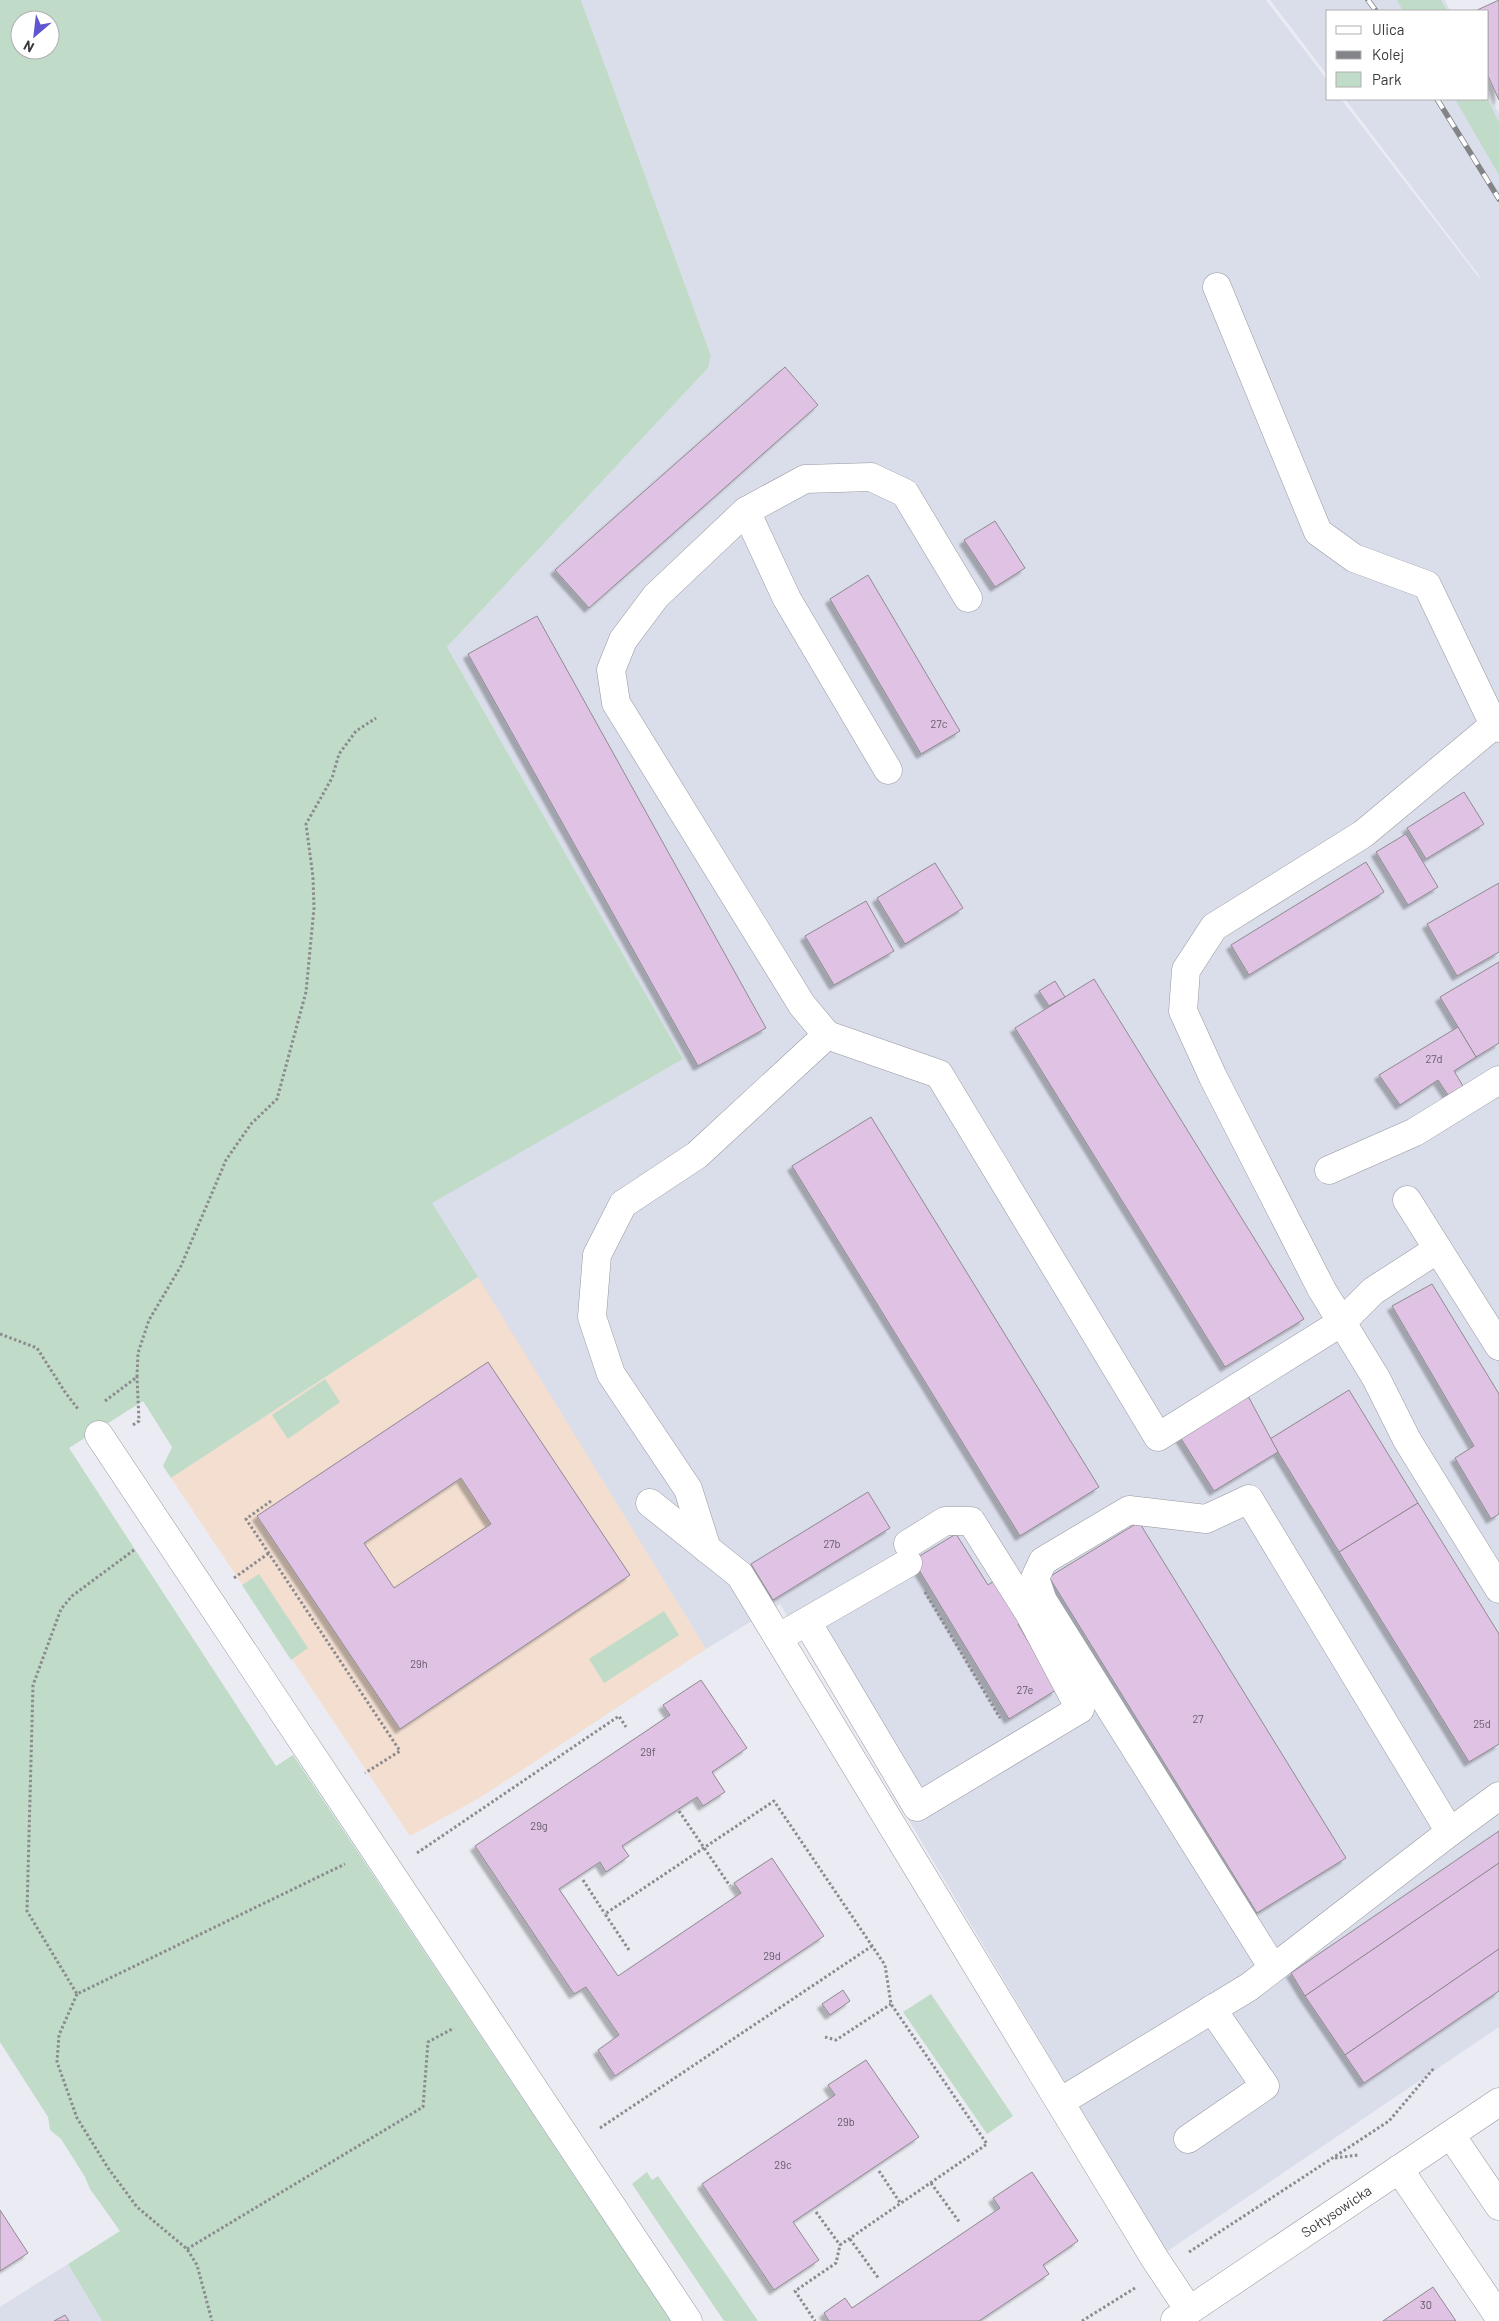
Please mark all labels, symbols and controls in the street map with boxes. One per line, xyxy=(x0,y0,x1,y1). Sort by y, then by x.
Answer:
north arrow xyxy=(10,10,60,60)
legend xyxy=(1326,10,1489,100)
text: Ulica xyxy=(1372,20,1404,38)
text: N xyxy=(21,37,37,57)
text: Kolej xyxy=(1372,45,1404,63)
text: Park xyxy=(1372,70,1402,88)
house number: 27c xyxy=(931,717,948,730)
house number: 27d xyxy=(1425,1052,1443,1065)
house number: 27b xyxy=(823,1537,841,1550)
house number: 29h xyxy=(410,1657,428,1670)
house number: 27e xyxy=(1017,1683,1034,1696)
house number: 27 xyxy=(1192,1712,1204,1725)
house number: 25d xyxy=(1473,1717,1491,1730)
house number: 29f xyxy=(640,1745,656,1758)
house number: 29g xyxy=(530,1819,548,1832)
house number: 29d xyxy=(763,1949,781,1962)
house number: 29b xyxy=(837,2115,855,2128)
house number: 29c xyxy=(774,2158,792,2171)
street label: Sołtysowicka xyxy=(1298,2181,1374,2241)
house number: 30 xyxy=(1420,2298,1432,2311)

